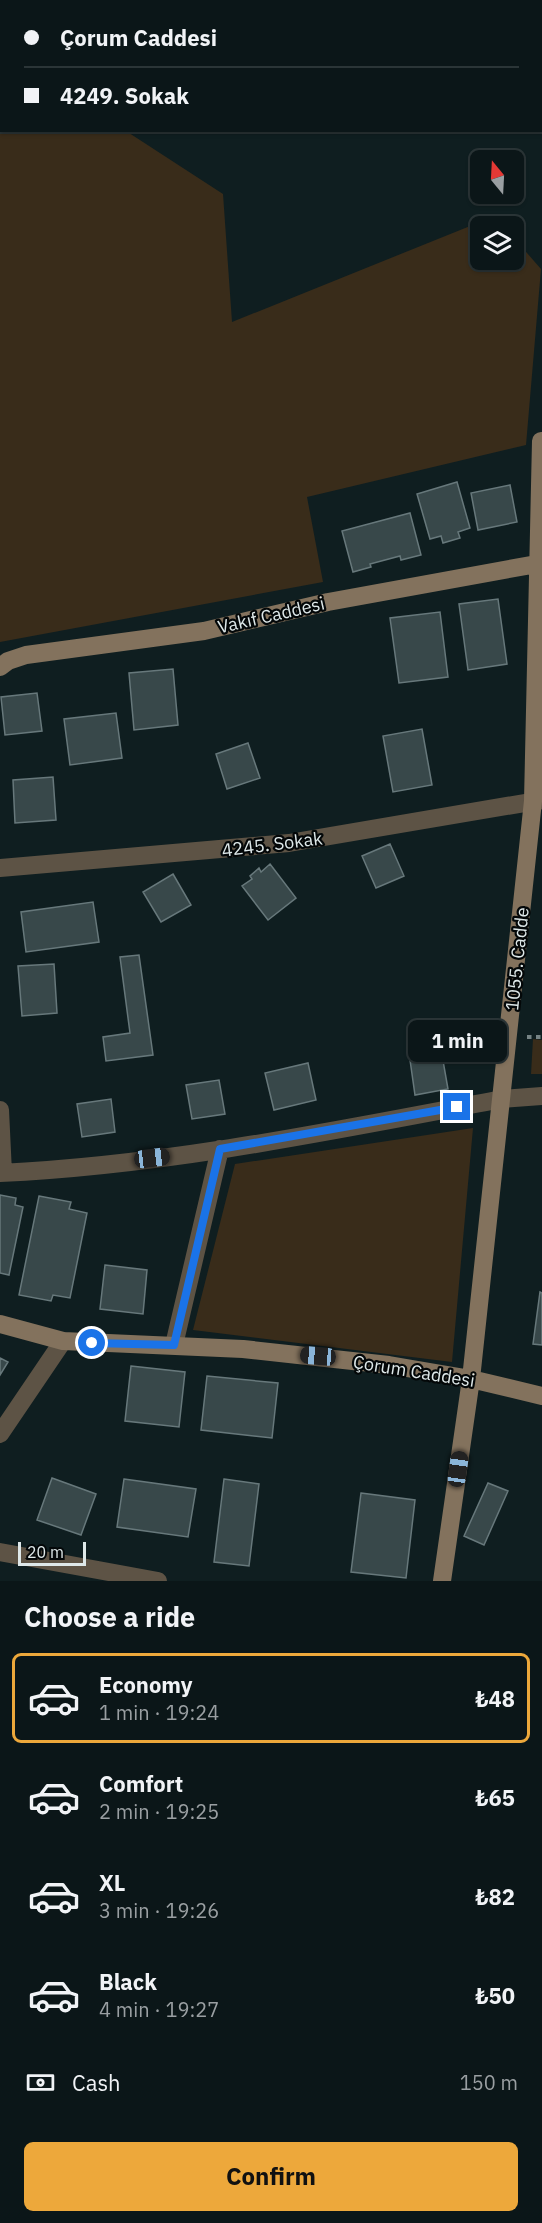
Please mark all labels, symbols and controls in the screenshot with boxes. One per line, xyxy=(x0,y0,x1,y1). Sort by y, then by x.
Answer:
text: Çorum Caddesi xyxy=(60,23,217,52)
text: 4249. Sokak xyxy=(60,81,189,110)
north arrow xyxy=(470,150,524,204)
map controls xyxy=(470,150,524,270)
button: layers xyxy=(470,216,524,270)
street label: Vakıf Caddesi xyxy=(215,592,327,638)
street label: 4245. Sokak xyxy=(220,826,324,862)
street label: 1055. Cadde xyxy=(500,906,534,1012)
callout: 1 min xyxy=(408,1020,506,1062)
text: 1 min xyxy=(431,1027,484,1054)
route end xyxy=(443,1093,470,1120)
car xyxy=(133,1147,171,1169)
route start xyxy=(78,1329,105,1356)
car xyxy=(299,1345,337,1367)
street label: Çorum Caddesi xyxy=(352,1350,476,1392)
car xyxy=(447,1450,469,1488)
scale bar xyxy=(18,1539,86,1566)
text: 20 m xyxy=(27,1542,64,1562)
text: Choose a ride xyxy=(24,1599,195,1634)
text: Economy xyxy=(99,1670,193,1699)
icon: car xyxy=(27,1671,81,1725)
text: ₺48 xyxy=(475,1684,515,1713)
text: 1 min · 19:24 xyxy=(99,1699,219,1726)
text: Comfort xyxy=(99,1769,183,1798)
icon: car xyxy=(27,1770,81,1824)
text: ₺65 xyxy=(475,1783,515,1812)
text: 2 min · 19:25 xyxy=(99,1798,219,1825)
text: XL xyxy=(99,1868,125,1897)
icon: car xyxy=(27,1869,81,1923)
text: ₺82 xyxy=(475,1882,515,1911)
text: 3 min · 19:26 xyxy=(99,1897,219,1924)
text: Black xyxy=(99,1967,157,1996)
icon: car xyxy=(27,1968,81,2022)
text: ₺50 xyxy=(475,1981,515,2010)
text: 4 min · 19:27 xyxy=(99,1996,219,2023)
icon: cash xyxy=(24,2066,57,2099)
text: Cash xyxy=(72,2068,121,2097)
text: 150 m xyxy=(460,2069,518,2096)
button: Confirm xyxy=(24,2142,518,2211)

